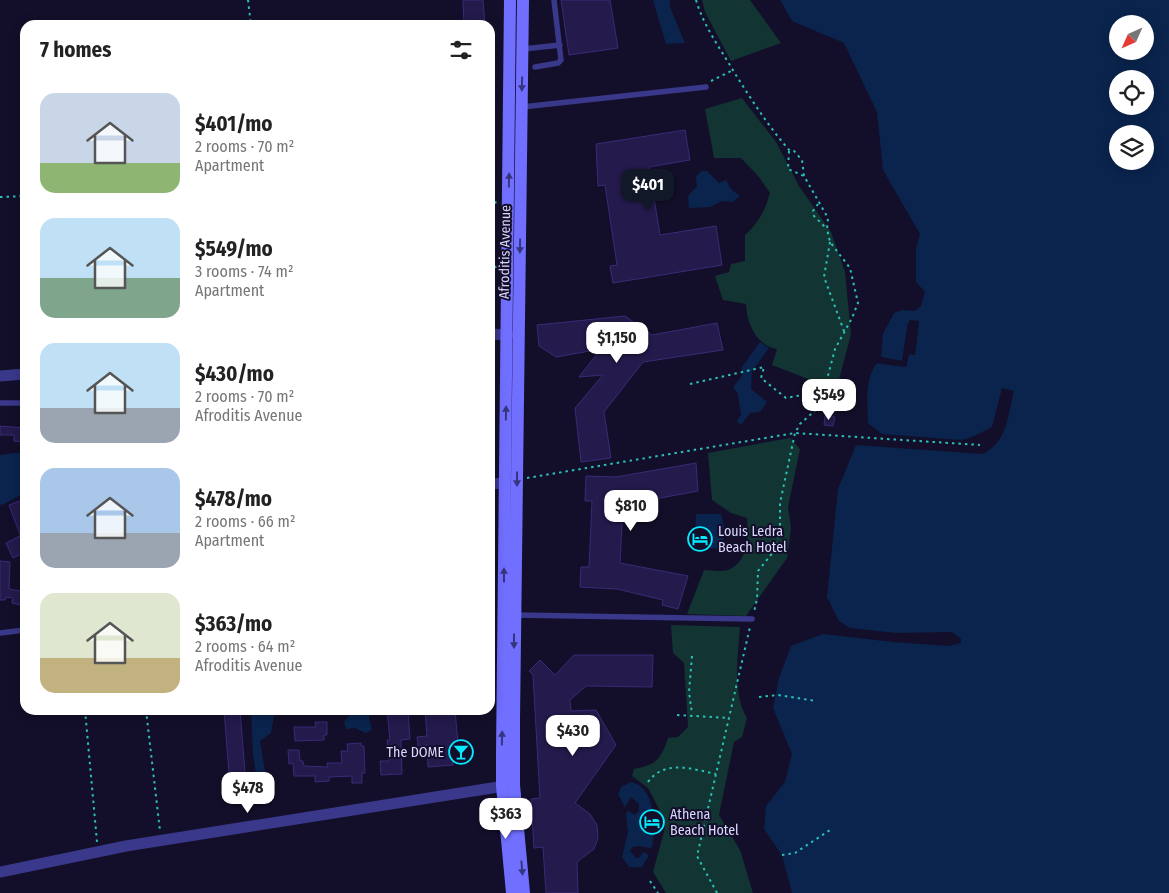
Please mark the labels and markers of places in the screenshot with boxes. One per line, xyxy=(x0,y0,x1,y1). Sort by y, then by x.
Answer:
pin: $401 xyxy=(618,168,678,211)
pin: $1,150 xyxy=(576,322,658,364)
pin: $549 xyxy=(799,378,859,421)
pin: $810 xyxy=(601,490,661,532)
place label: Louis Ledra Beach Hotel xyxy=(718,523,787,556)
hotel icon: Louis Ledra Beach Hotel xyxy=(687,526,713,552)
pin: $430 xyxy=(543,714,603,757)
bar icon: The DOME xyxy=(448,739,474,765)
place label: The DOME xyxy=(387,744,444,761)
pin: $478 xyxy=(218,772,278,814)
pin: $363 xyxy=(476,798,536,840)
place label: Athena Beach Hotel xyxy=(670,806,739,839)
hotel icon: Athena Beach Hotel xyxy=(639,809,665,835)

